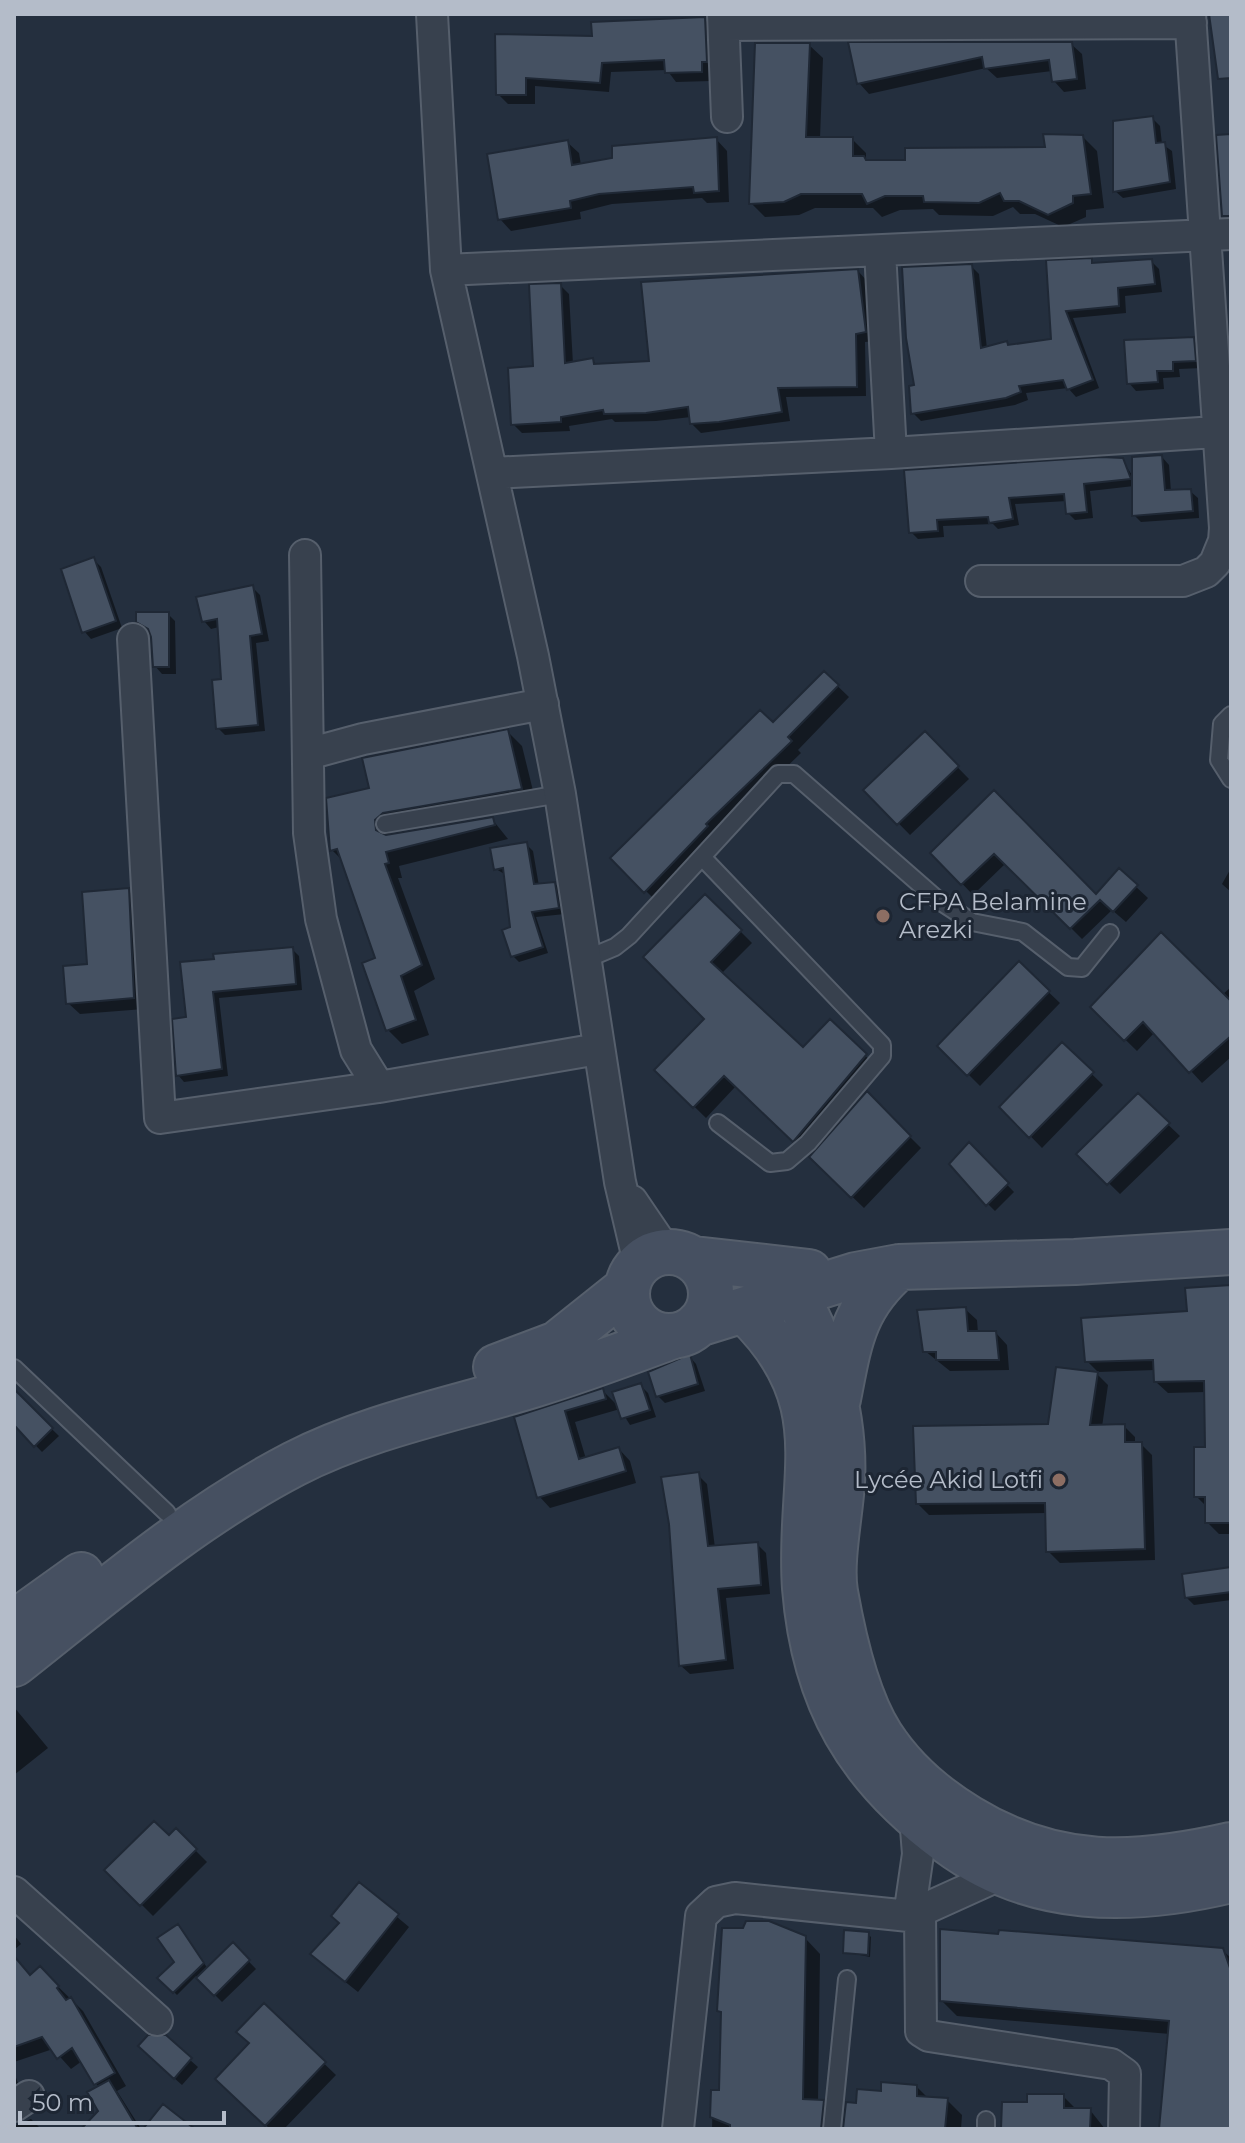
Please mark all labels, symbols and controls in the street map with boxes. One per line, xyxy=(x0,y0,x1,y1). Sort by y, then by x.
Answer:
place label: CFPA Belamine Arezki xyxy=(899,887,1087,944)
marker: CFPA Belamine Arezki xyxy=(874,907,892,925)
place label: Lycée Akid Lotfi xyxy=(854,1465,1043,1494)
marker: Lycée Akid Lotfi xyxy=(1050,1471,1068,1489)
scale bar xyxy=(20,2075,224,2125)
text: 50 m xyxy=(32,2088,93,2117)

